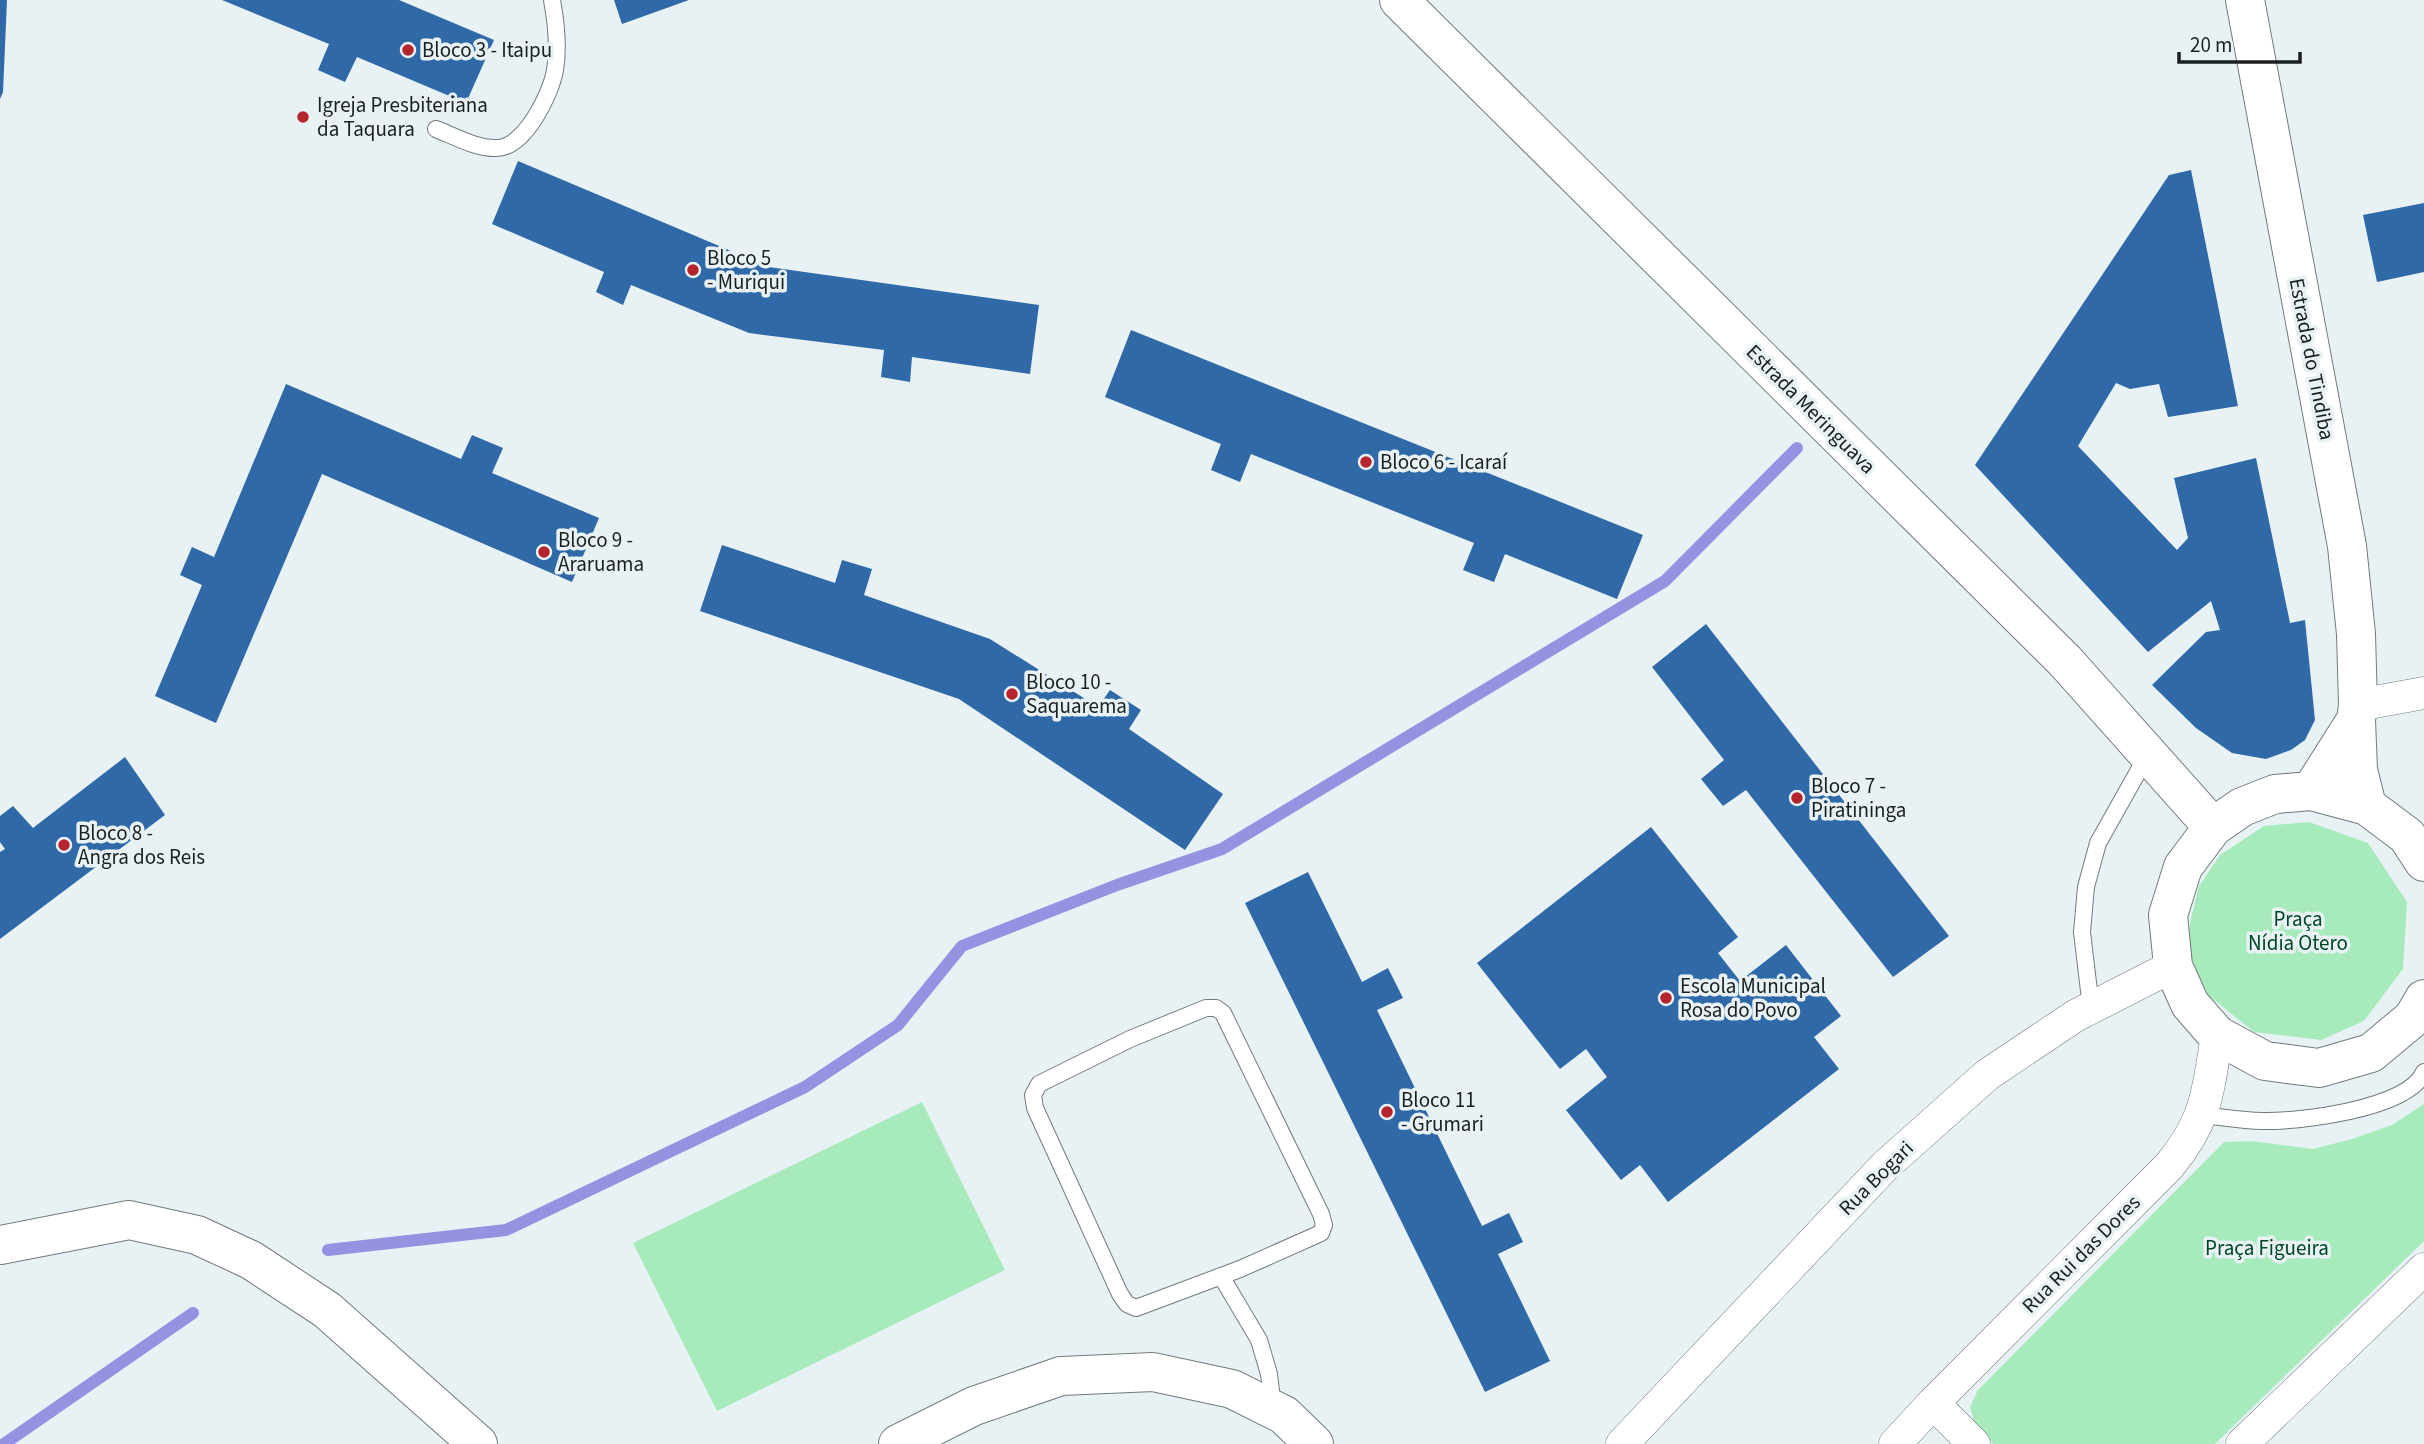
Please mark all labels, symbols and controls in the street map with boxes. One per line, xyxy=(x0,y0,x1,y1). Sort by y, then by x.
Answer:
scale bar xyxy=(2179,21,2300,65)
text: 20 m xyxy=(2190,30,2232,60)
place label: Bloco 3 - Itaipu xyxy=(422,35,552,65)
marker: Bloco 3 - Itaipu xyxy=(400,42,416,58)
place label: Igreja Presbiteriana da Taquara xyxy=(317,90,488,144)
marker: Igreja Presbiteriana da Taquara xyxy=(295,109,311,125)
place label: Bloco 5 - Muriqui xyxy=(707,243,785,297)
marker: Bloco 5 - Muriqui xyxy=(685,262,701,278)
street label: Estrada do Tindiba xyxy=(2282,276,2342,442)
street label: Estrada Meringuava xyxy=(1739,337,1883,481)
place label: Bloco 6 - Icaraí xyxy=(1380,447,1508,477)
marker: Bloco 6 - Icaraí xyxy=(1358,454,1374,470)
place label: Bloco 9 - Araruama xyxy=(558,525,644,579)
marker: Bloco 9 - Araruama xyxy=(536,544,552,560)
place label: Bloco 10 - Saquarema xyxy=(1026,667,1127,721)
marker: Bloco 10 - Saquarema xyxy=(1004,686,1020,702)
place label: Bloco 7 - Piratininga xyxy=(1811,771,1906,825)
marker: Bloco 7 - Piratininga xyxy=(1789,790,1805,806)
place label: Bloco 8 - Angra dos Reis xyxy=(78,818,205,872)
marker: Bloco 8 - Angra dos Reis xyxy=(56,837,72,853)
park label: Praça Nídia Otero xyxy=(2248,904,2348,958)
place label: Escola Municipal Rosa do Povo xyxy=(1680,971,1826,1025)
marker: Escola Municipal Rosa do Povo xyxy=(1658,990,1674,1006)
place label: Bloco 11 - Grumari xyxy=(1401,1085,1484,1139)
marker: Bloco 11 - Grumari xyxy=(1379,1104,1395,1120)
street label: Rua Bogari xyxy=(1832,1134,1920,1222)
street label: Rua Rui das Dores xyxy=(2015,1188,2147,1320)
park label: Praça Figueira xyxy=(2205,1233,2329,1263)

